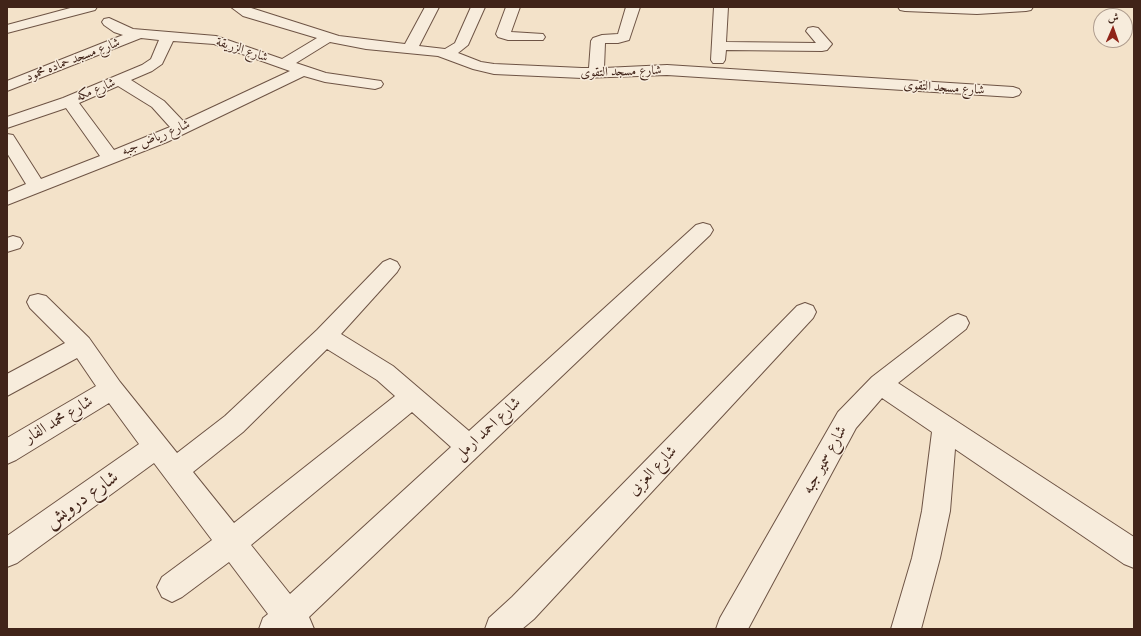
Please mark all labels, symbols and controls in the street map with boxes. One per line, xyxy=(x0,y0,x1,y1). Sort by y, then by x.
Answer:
north arrow xyxy=(1093,8,1133,48)
text: ش xyxy=(1108,9,1119,25)
street label: شارع الزريقة xyxy=(214,34,270,66)
street label: شارع مسجد حماده محمود xyxy=(24,35,122,85)
street label: شارع مسجد التقوى xyxy=(580,63,662,81)
street label: شارع مكه xyxy=(74,75,118,105)
street label: شارع مسجد التقوى xyxy=(903,77,985,99)
street label: شارع رياض جبه xyxy=(119,117,193,159)
street label: شارع محمد الفار xyxy=(21,392,97,448)
street label: شارع احمد ارمل xyxy=(451,393,525,465)
street label: شارع سمير جبه xyxy=(798,422,852,498)
street label: شارع العزبى xyxy=(625,442,681,500)
street label: شارع درويش xyxy=(41,466,123,534)

